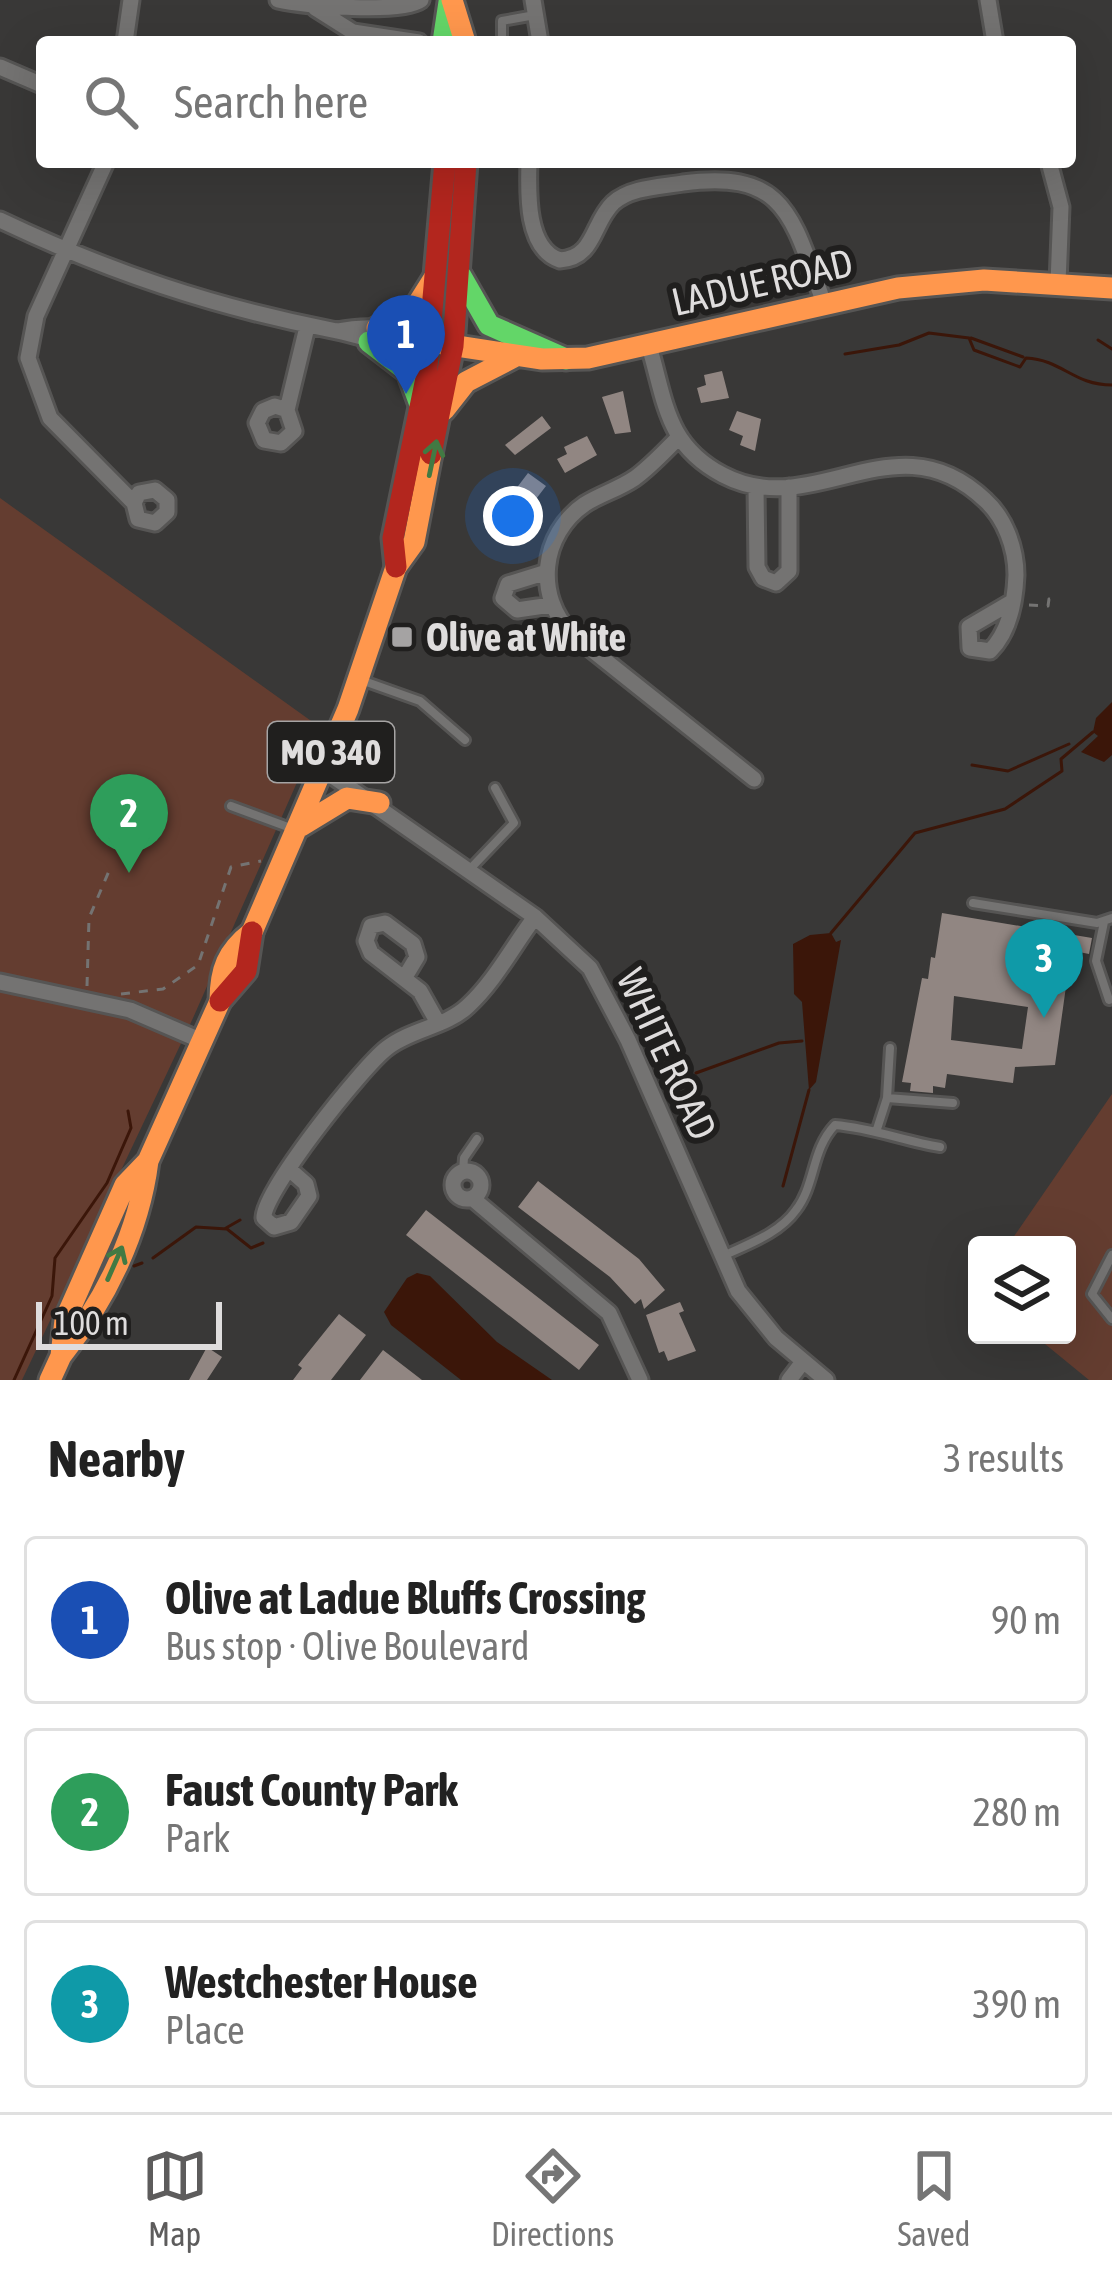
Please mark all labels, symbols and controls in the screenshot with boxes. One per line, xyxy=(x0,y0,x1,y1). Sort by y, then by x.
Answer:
search box xyxy=(36,36,1076,168)
icon: search xyxy=(78,69,144,135)
text: Search here xyxy=(174,76,368,128)
street label: LADUE ROAD xyxy=(667,240,857,324)
pin: 1 xyxy=(367,295,445,394)
one-way arrow xyxy=(423,439,446,477)
your location xyxy=(483,486,543,546)
place label: Olive at White xyxy=(426,615,626,659)
marker: Olive at White xyxy=(389,624,415,650)
road number: MO 340 xyxy=(268,722,394,782)
pin: 2 xyxy=(90,774,168,873)
pin: 3 xyxy=(1005,919,1083,1018)
street label: WHITE ROAD xyxy=(608,962,726,1146)
map controls xyxy=(968,1236,1076,1344)
button: layers xyxy=(968,1236,1076,1344)
one-way arrow xyxy=(105,1246,127,1282)
scale bar xyxy=(36,1296,222,1349)
text: 100 m xyxy=(54,1304,129,1342)
text: Nearby xyxy=(48,1429,185,1488)
text: 3 results xyxy=(943,1436,1064,1480)
text: Olive at Ladue Bluffs Crossing xyxy=(165,1572,646,1624)
text: 1 xyxy=(81,1598,99,1642)
text: 90 m xyxy=(991,1598,1061,1642)
text: Bus stop · Olive Boulevard xyxy=(165,1624,529,1668)
text: Faust County Park xyxy=(165,1764,458,1816)
text: 2 xyxy=(81,1790,99,1834)
text: 280 m xyxy=(973,1790,1061,1834)
text: Park xyxy=(165,1816,230,1860)
text: Westchester House xyxy=(165,1956,478,2008)
text: 3 xyxy=(81,1982,99,2026)
text: 390 m xyxy=(973,1982,1061,2026)
text: Place xyxy=(165,2008,245,2052)
tab: Map xyxy=(142,2143,208,2253)
tab: Directions xyxy=(491,2143,614,2253)
tab: Saved xyxy=(897,2143,970,2253)

